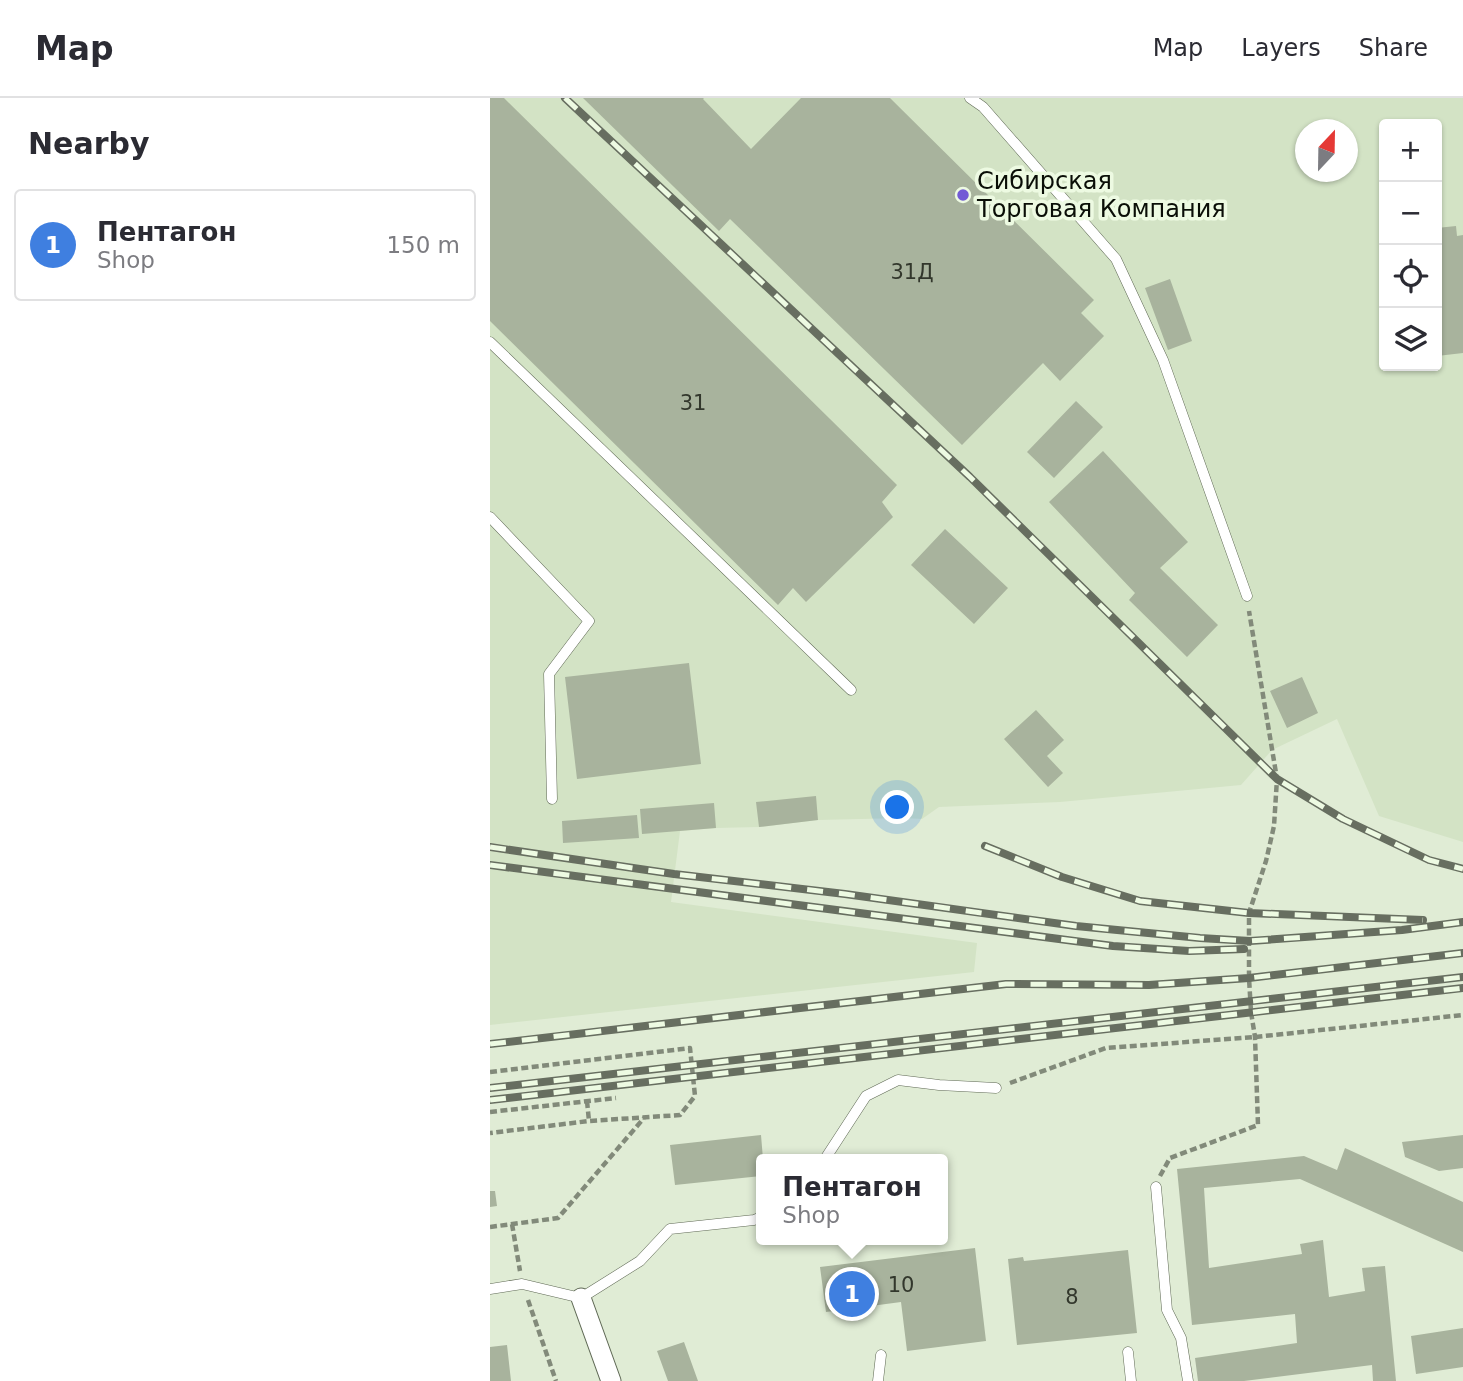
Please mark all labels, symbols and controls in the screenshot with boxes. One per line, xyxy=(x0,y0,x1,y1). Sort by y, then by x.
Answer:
text: Map xyxy=(35,29,114,68)
text: Map xyxy=(1153,34,1203,62)
text: Layers xyxy=(1241,34,1321,62)
text: Share xyxy=(1359,34,1428,62)
north arrow xyxy=(1295,119,1358,182)
map controls xyxy=(1379,119,1442,371)
button: + xyxy=(1379,119,1442,182)
text: Nearby xyxy=(28,126,150,161)
place label: Сибирская Торговая Компания xyxy=(976,167,1226,223)
button: − xyxy=(1379,182,1442,245)
marker: Сибирская Торговая Компания xyxy=(955,187,971,203)
text: Пентагон xyxy=(97,217,236,247)
text: 1 xyxy=(45,232,61,258)
text: 150 m xyxy=(386,232,460,258)
button: locate xyxy=(1379,245,1442,308)
text: Shop xyxy=(97,247,155,273)
house number: 31Д xyxy=(890,260,934,284)
button: layers xyxy=(1379,308,1442,371)
house number: 31 xyxy=(680,391,706,415)
your location xyxy=(880,790,914,824)
popup xyxy=(756,1154,948,1245)
text: Пентагон xyxy=(782,1172,922,1202)
text: Shop xyxy=(782,1202,840,1228)
pin: 1 xyxy=(829,1268,875,1320)
house number: 10 xyxy=(888,1273,914,1297)
house number: 8 xyxy=(1065,1285,1079,1309)

